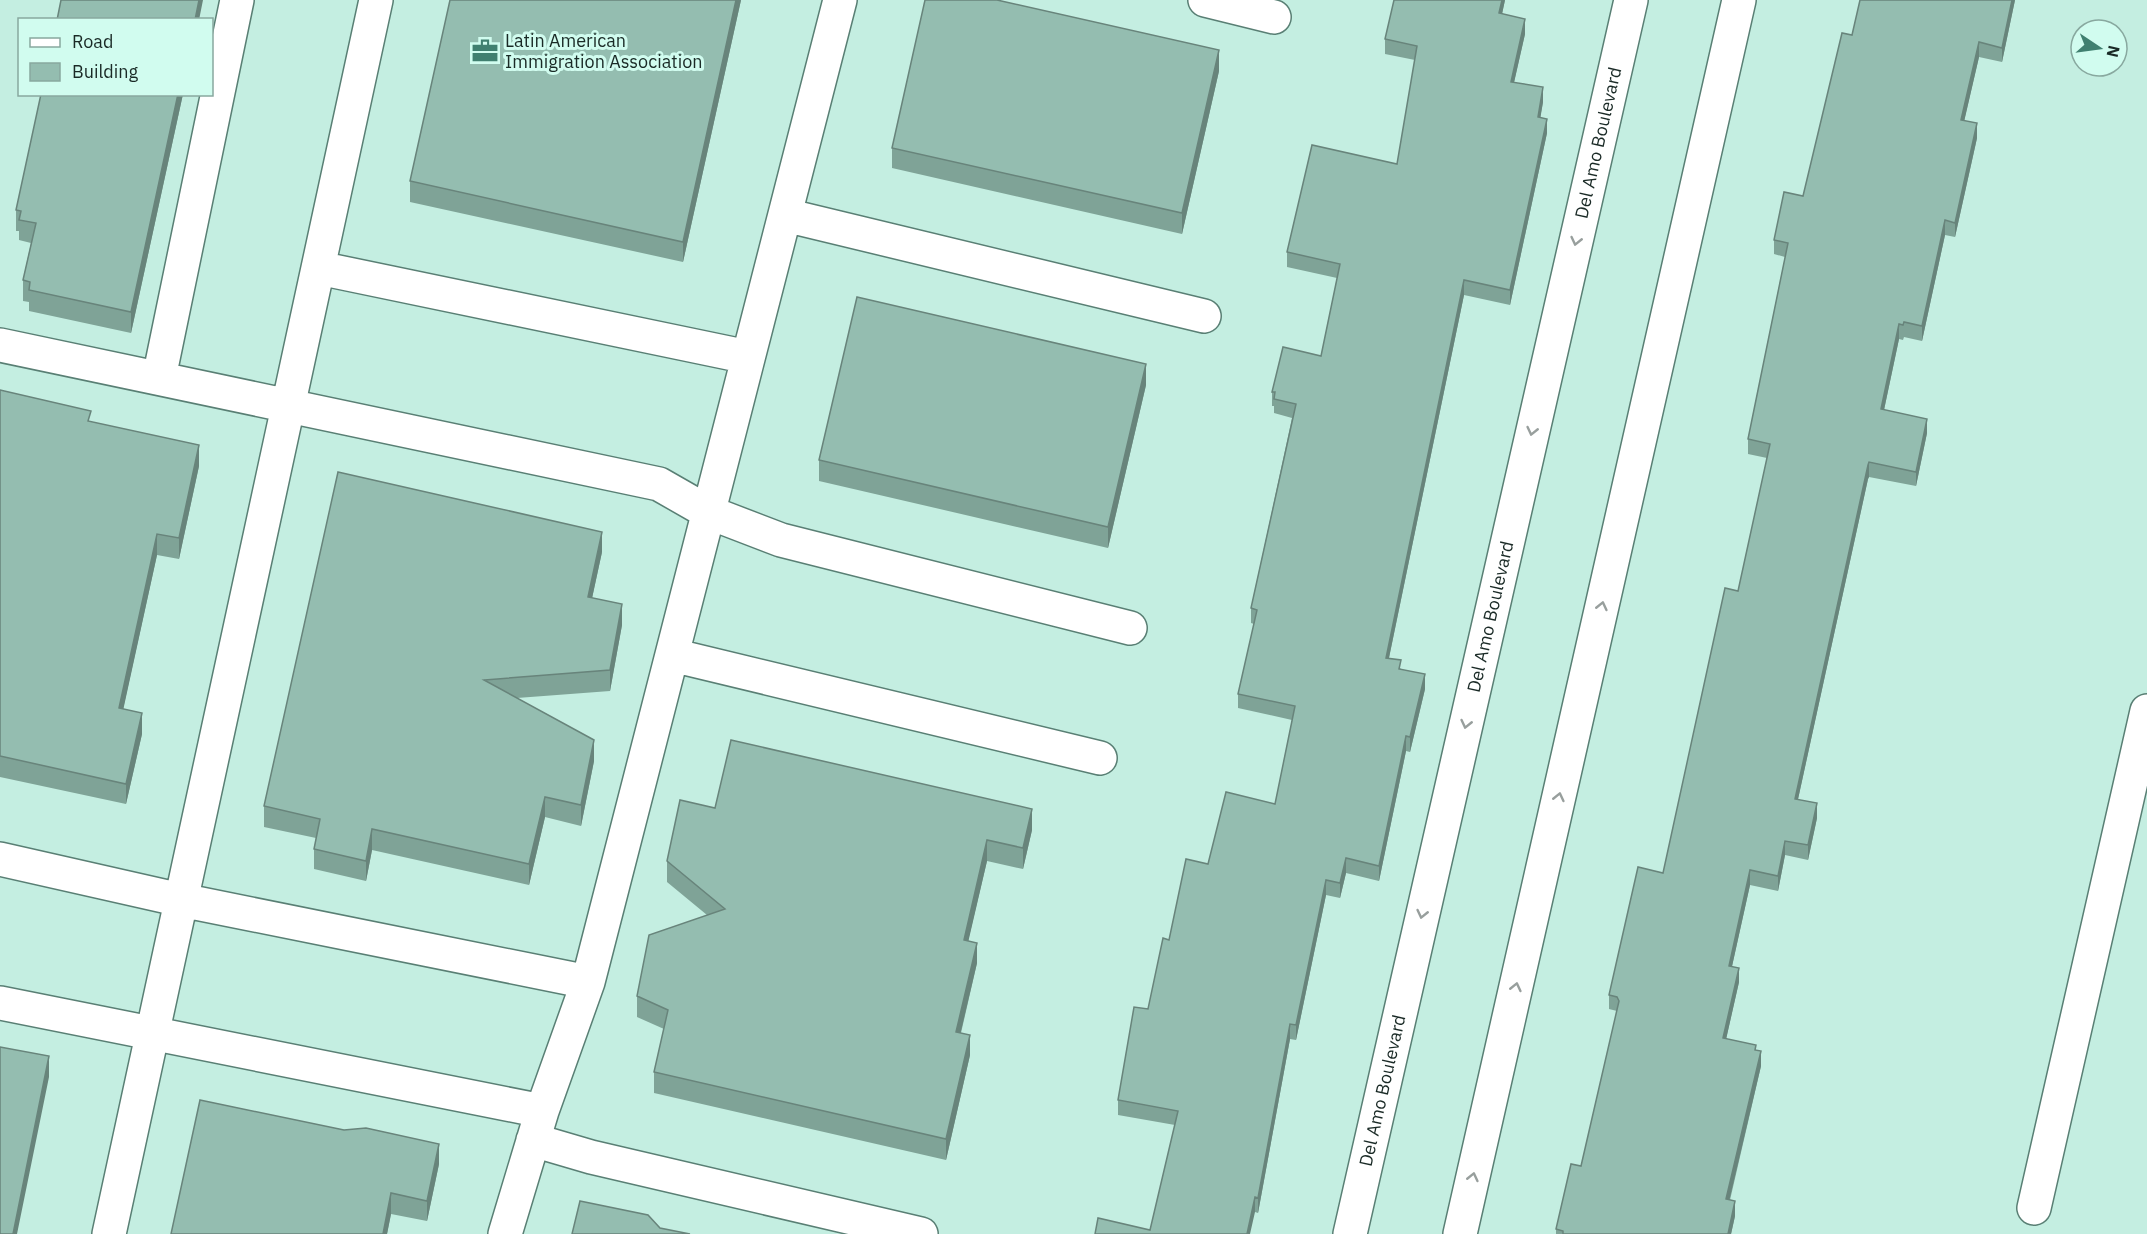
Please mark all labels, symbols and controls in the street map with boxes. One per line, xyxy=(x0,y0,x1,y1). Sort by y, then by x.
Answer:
legend xyxy=(18,18,213,96)
north arrow xyxy=(2069,18,2129,78)
place label: Latin American Immigration Association xyxy=(505,29,702,73)
text: Road xyxy=(72,30,113,53)
office icon: Latin American Immigration Association xyxy=(470,36,500,66)
text: N xyxy=(2103,43,2125,59)
text: Building xyxy=(72,60,139,83)
street label: Del Amo Boulevard xyxy=(1570,65,1626,221)
one-way arrow xyxy=(1570,236,1583,246)
one-way arrow xyxy=(1527,426,1540,436)
street label: Del Amo Boulevard xyxy=(1462,539,1518,695)
one-way arrow xyxy=(1595,602,1608,612)
one-way arrow xyxy=(1460,719,1473,729)
one-way arrow xyxy=(1552,792,1565,802)
one-way arrow xyxy=(1417,909,1430,919)
one-way arrow xyxy=(1509,982,1522,992)
street label: Del Amo Boulevard xyxy=(1354,1013,1411,1169)
one-way arrow xyxy=(1466,1172,1479,1182)

